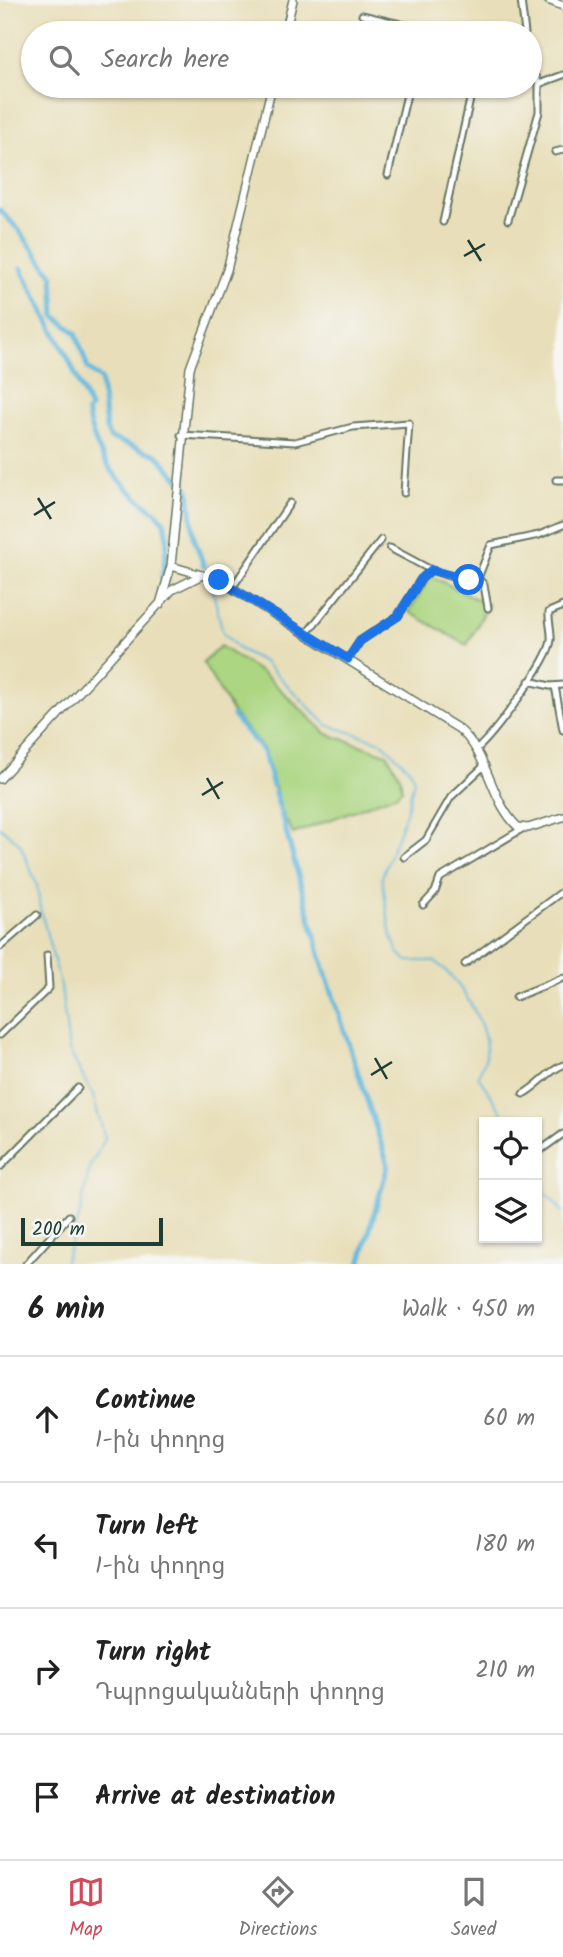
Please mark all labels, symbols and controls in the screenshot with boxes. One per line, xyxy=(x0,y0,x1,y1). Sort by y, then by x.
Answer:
search box xyxy=(21,21,542,98)
text: Search here xyxy=(101,39,229,81)
icon: search xyxy=(45,41,83,79)
route end xyxy=(203,564,234,595)
route start xyxy=(453,564,484,595)
map controls xyxy=(479,1117,542,1243)
button: locate xyxy=(479,1117,542,1180)
button: layers xyxy=(479,1180,542,1243)
scale bar xyxy=(21,1215,163,1247)
text: 200 m xyxy=(32,1215,85,1245)
text: 6 min xyxy=(28,1286,105,1334)
text: Walk · 450 m xyxy=(402,1292,535,1328)
text: Continue xyxy=(95,1380,196,1422)
icon: ahead xyxy=(28,1400,66,1438)
text: 60 m xyxy=(483,1401,535,1437)
text: 1-ին փողոց xyxy=(95,1423,225,1459)
text: Turn left xyxy=(95,1506,198,1548)
icon: left xyxy=(28,1526,66,1564)
text: 180 m xyxy=(475,1527,535,1563)
text: 1-ին փողոց xyxy=(95,1549,225,1585)
text: Turn right xyxy=(95,1632,211,1674)
icon: right xyxy=(28,1652,66,1690)
text: 210 m xyxy=(475,1653,535,1689)
text: Դպրոցականների փողոց xyxy=(95,1675,385,1711)
text: Arrive at destination xyxy=(95,1776,335,1818)
icon: arrive xyxy=(28,1778,66,1816)
tab: Map xyxy=(67,1873,105,1945)
tab: Directions xyxy=(239,1873,317,1945)
tab: Saved xyxy=(451,1873,496,1945)

